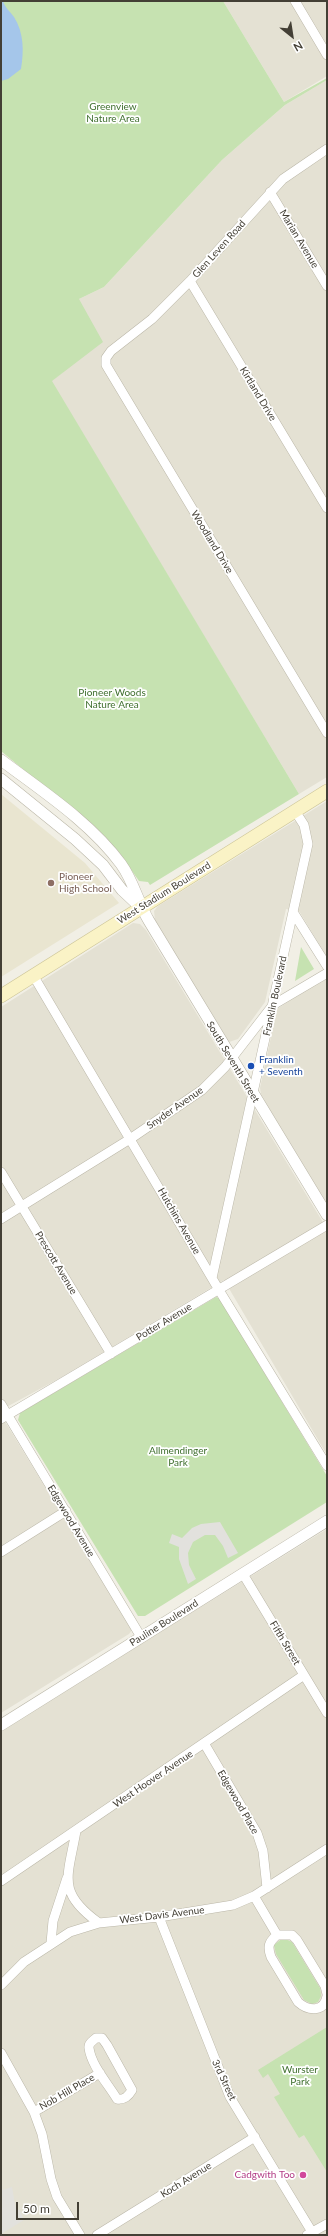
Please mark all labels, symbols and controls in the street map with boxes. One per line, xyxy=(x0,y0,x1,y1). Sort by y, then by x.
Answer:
north arrow xyxy=(272,16,312,56)
text: N xyxy=(291,39,305,55)
park label: Greenview Nature Area xyxy=(86,101,140,124)
street label: Marian Avenue xyxy=(277,207,321,271)
street label: Glen Leven Road xyxy=(190,218,248,280)
street label: Kirtland Drive xyxy=(237,365,279,423)
street label: Woodland Drive xyxy=(188,508,236,576)
park label: Pioneer Woods Nature Area xyxy=(78,687,146,710)
street label: West Stadium Boulevard xyxy=(115,859,213,927)
place label: Pioneer High School xyxy=(59,871,112,894)
marker: Pioneer High School xyxy=(46,878,56,888)
street label: Franklin Boulevard xyxy=(261,955,289,1037)
street label: South Seventh Street xyxy=(204,1019,262,1105)
place label: Franklin + Seventh xyxy=(259,1054,303,1078)
marker: Franklin + Seventh xyxy=(246,1061,256,1071)
street label: Snyder Avenue xyxy=(145,1084,205,1132)
street label: Hutchins Avenue xyxy=(155,1186,203,1256)
street label: Prescott Avenue xyxy=(32,1229,80,1297)
street label: Potter Avenue xyxy=(134,1301,194,1343)
park label: Allmendinger Park xyxy=(149,1445,207,1468)
street label: Edgewood Avenue xyxy=(45,1483,97,1559)
street label: Pauline Boulevard xyxy=(127,1597,201,1649)
street label: Fifth Street xyxy=(267,1619,303,1667)
street label: West Hoover Avenue xyxy=(111,1748,195,1810)
street label: Edgewood Place xyxy=(215,1768,261,1836)
street label: West Davis Avenue xyxy=(119,1904,205,1926)
street label: 3rd Street xyxy=(209,2058,239,2102)
park label: Wurster Park xyxy=(282,2064,318,2088)
street label: Nob Hill Place xyxy=(37,2071,97,2113)
street label: Koch Avenue xyxy=(158,2160,214,2200)
place label: Cadgwith Too xyxy=(235,2169,295,2181)
marker: Cadgwith Too xyxy=(298,2170,308,2180)
scale bar xyxy=(18,2194,81,2220)
text: 50 m xyxy=(23,2201,50,2216)

